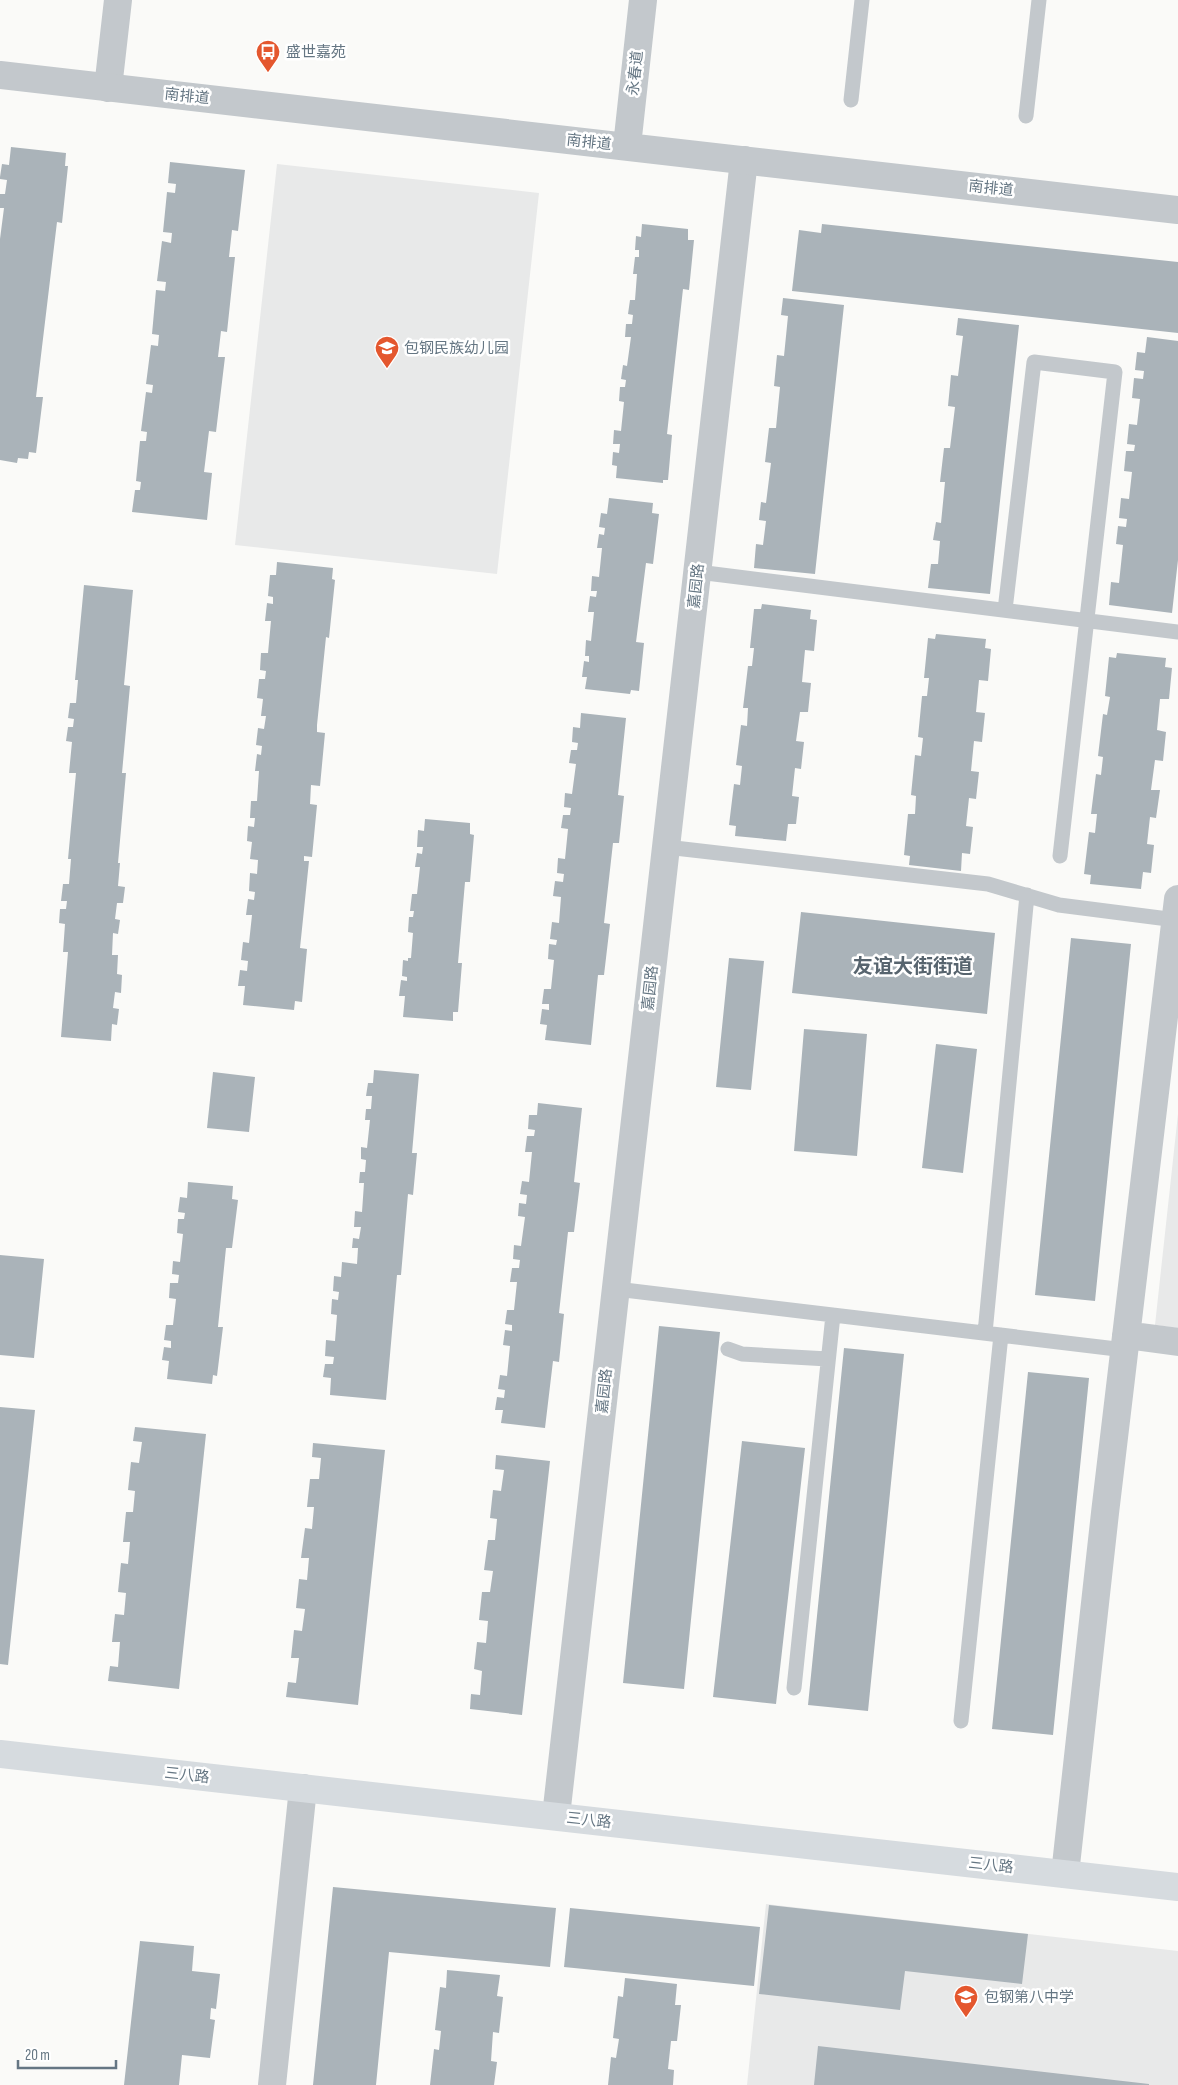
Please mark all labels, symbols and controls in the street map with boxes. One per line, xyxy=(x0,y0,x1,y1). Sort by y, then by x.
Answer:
bus stop icon: 盛世嘉苑 xyxy=(255,39,281,73)
place label: 盛世嘉苑 xyxy=(286,43,346,62)
street label: 永春道 xyxy=(624,50,647,96)
street label: 南排道 xyxy=(164,85,210,108)
street label: 南排道 xyxy=(566,131,612,154)
street label: 南排道 xyxy=(968,177,1014,200)
school or university icon: 包钢民族幼儿园 xyxy=(374,335,400,369)
place label: 包钢民族幼儿园 xyxy=(404,339,509,358)
street label: 嘉园路 xyxy=(685,563,708,609)
district label: 友谊大街街道 xyxy=(853,955,973,979)
street label: 嘉园路 xyxy=(639,965,662,1011)
street label: 嘉园路 xyxy=(593,1368,616,1414)
street label: 三八路 xyxy=(164,1764,210,1787)
street label: 三八路 xyxy=(566,1809,612,1832)
street label: 三八路 xyxy=(968,1854,1014,1877)
school or university icon: 包钢第八中学 xyxy=(953,1984,979,2018)
place label: 包钢第八中学 xyxy=(984,1988,1074,2007)
scale bar xyxy=(18,2038,115,2070)
text: 20 m xyxy=(25,2046,50,2065)

